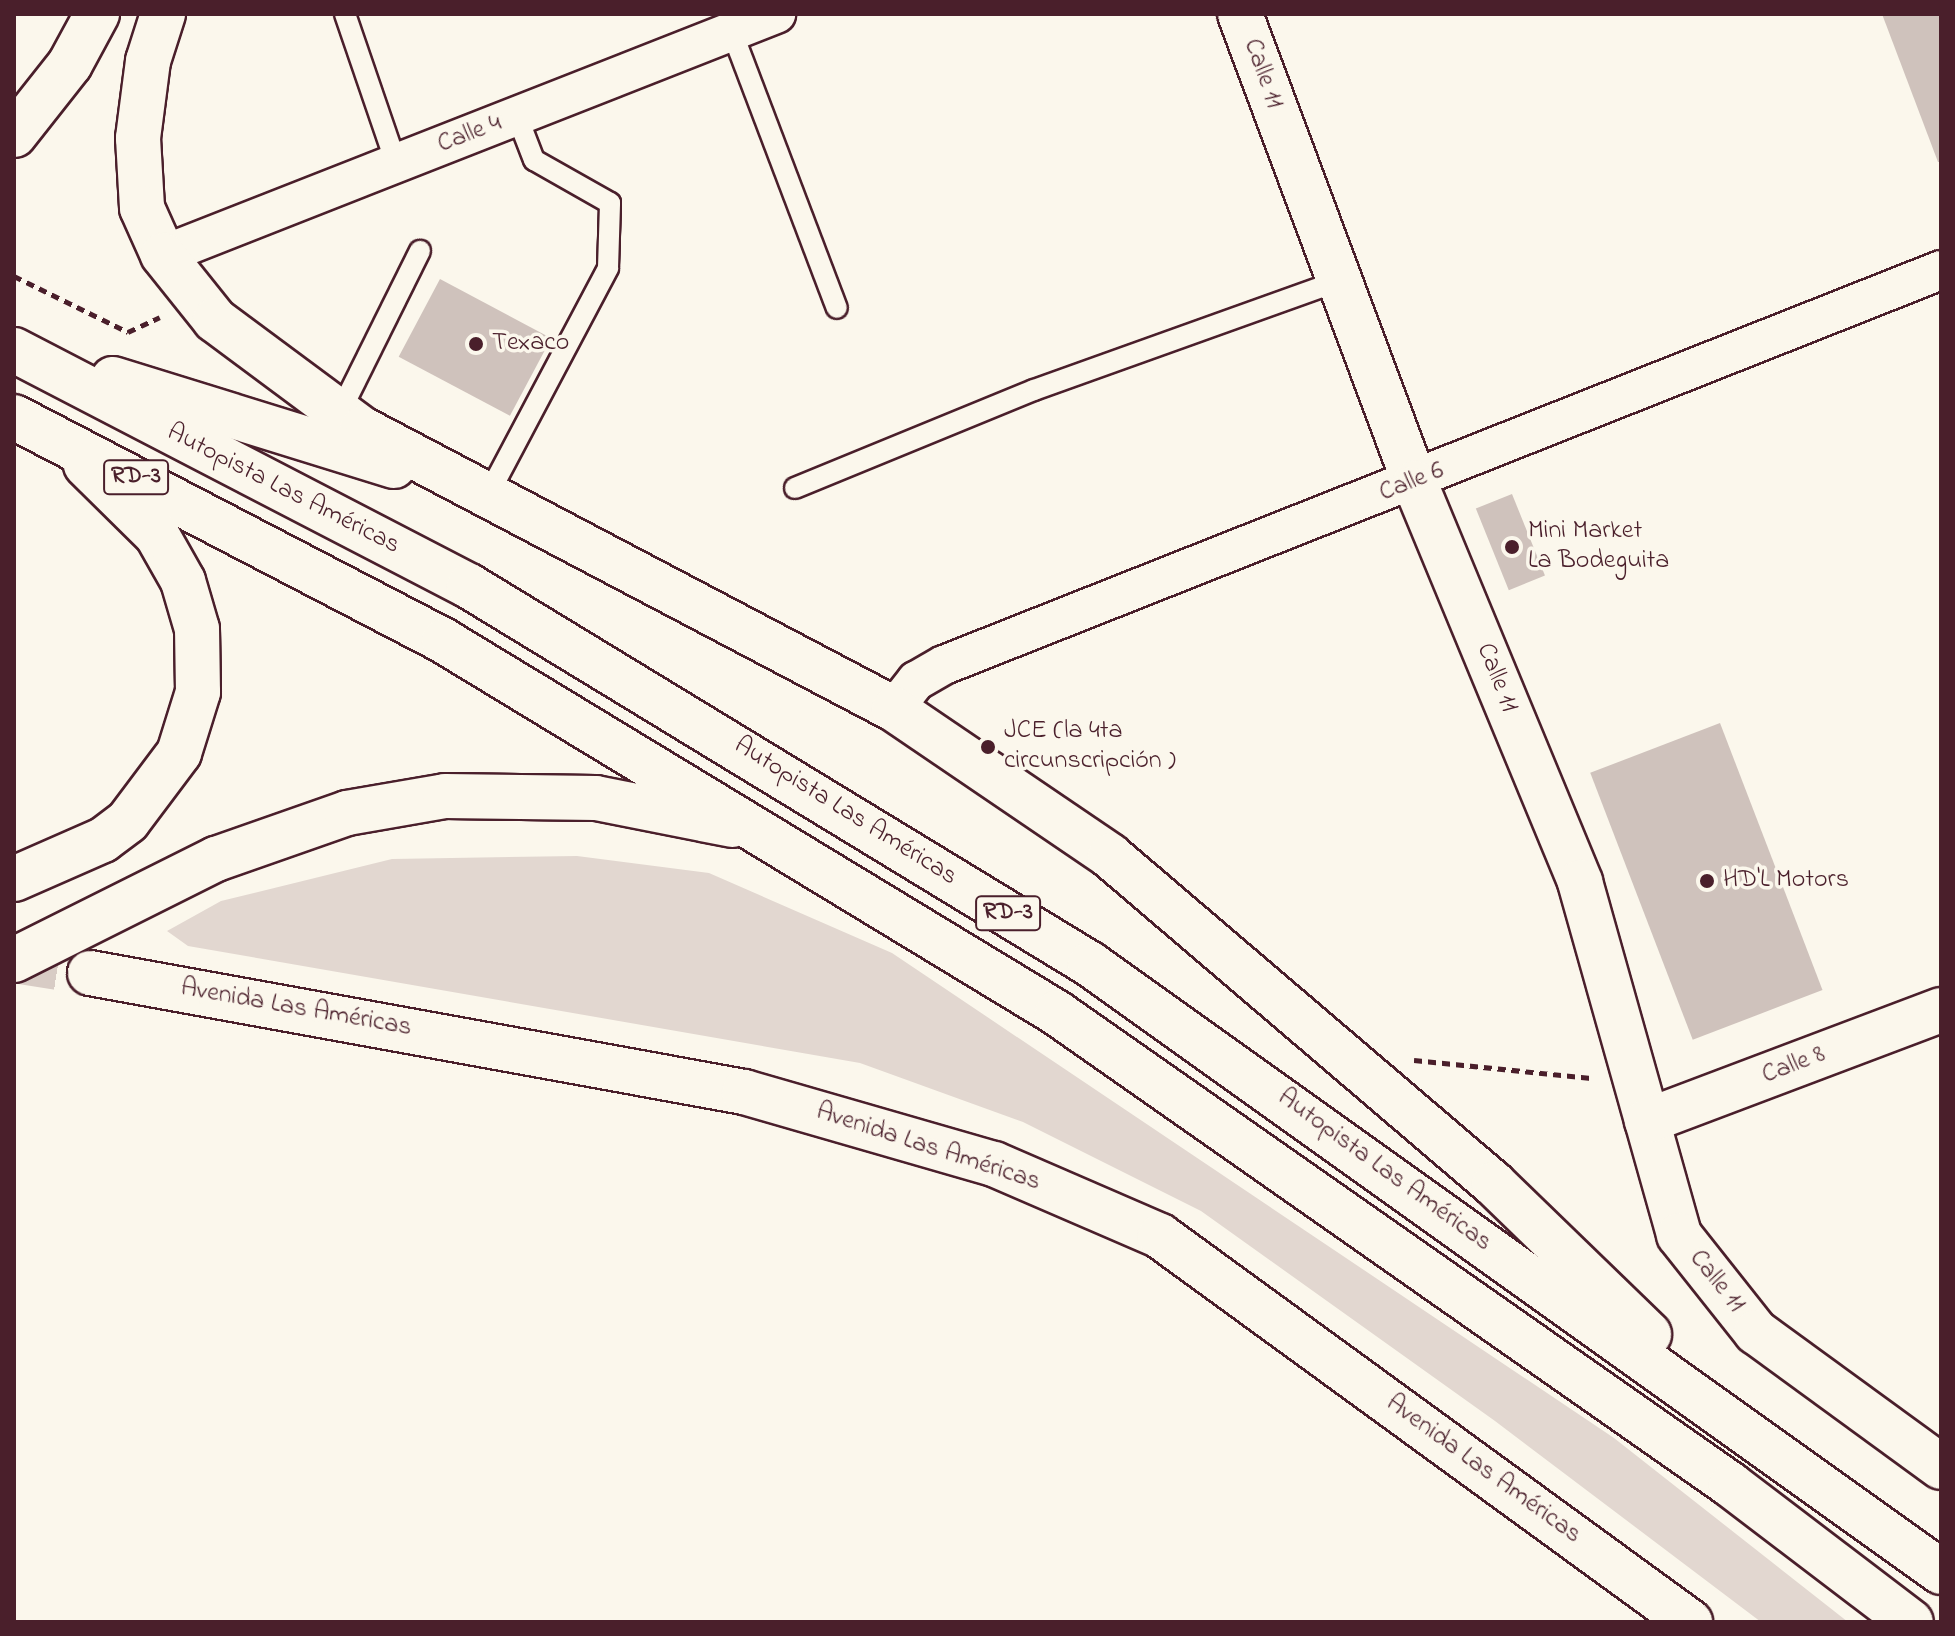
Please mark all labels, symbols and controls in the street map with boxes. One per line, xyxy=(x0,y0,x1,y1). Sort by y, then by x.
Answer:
street label: Calle 11 xyxy=(1235,35,1289,113)
street label: Calle 4 xyxy=(434,109,506,161)
place label: Texaco xyxy=(492,328,569,360)
marker: Texaco xyxy=(467,335,485,353)
street label: Autopista Las Américas xyxy=(161,418,405,562)
street label: Calle 6 xyxy=(1375,456,1449,510)
road number: RD-3 xyxy=(102,457,170,497)
place label: Mini Market La Bodeguita xyxy=(1528,516,1669,578)
marker: Mini Market La Bodeguita xyxy=(1503,538,1521,556)
street label: Calle 11 xyxy=(1468,639,1524,717)
place label: JCE (la 4ta circunscripción ) xyxy=(1004,716,1176,778)
street label: Autopista Las Américas xyxy=(728,731,962,893)
marker: JCE (la 4ta circunscripción ) xyxy=(979,738,997,756)
place label: HD'L Motors xyxy=(1723,865,1849,897)
marker: HD'L Motors xyxy=(1698,872,1716,890)
road number: RD-3 xyxy=(974,893,1042,933)
street label: Avenida Las Américas xyxy=(178,973,414,1045)
street label: Calle 8 xyxy=(1758,1040,1830,1092)
street label: Autopista Las Américas xyxy=(1271,1083,1497,1259)
street label: Avenida Las Américas xyxy=(812,1097,1044,1199)
street label: Calle 11 xyxy=(1681,1244,1751,1320)
street label: Avenida Las Américas xyxy=(1379,1389,1587,1551)

